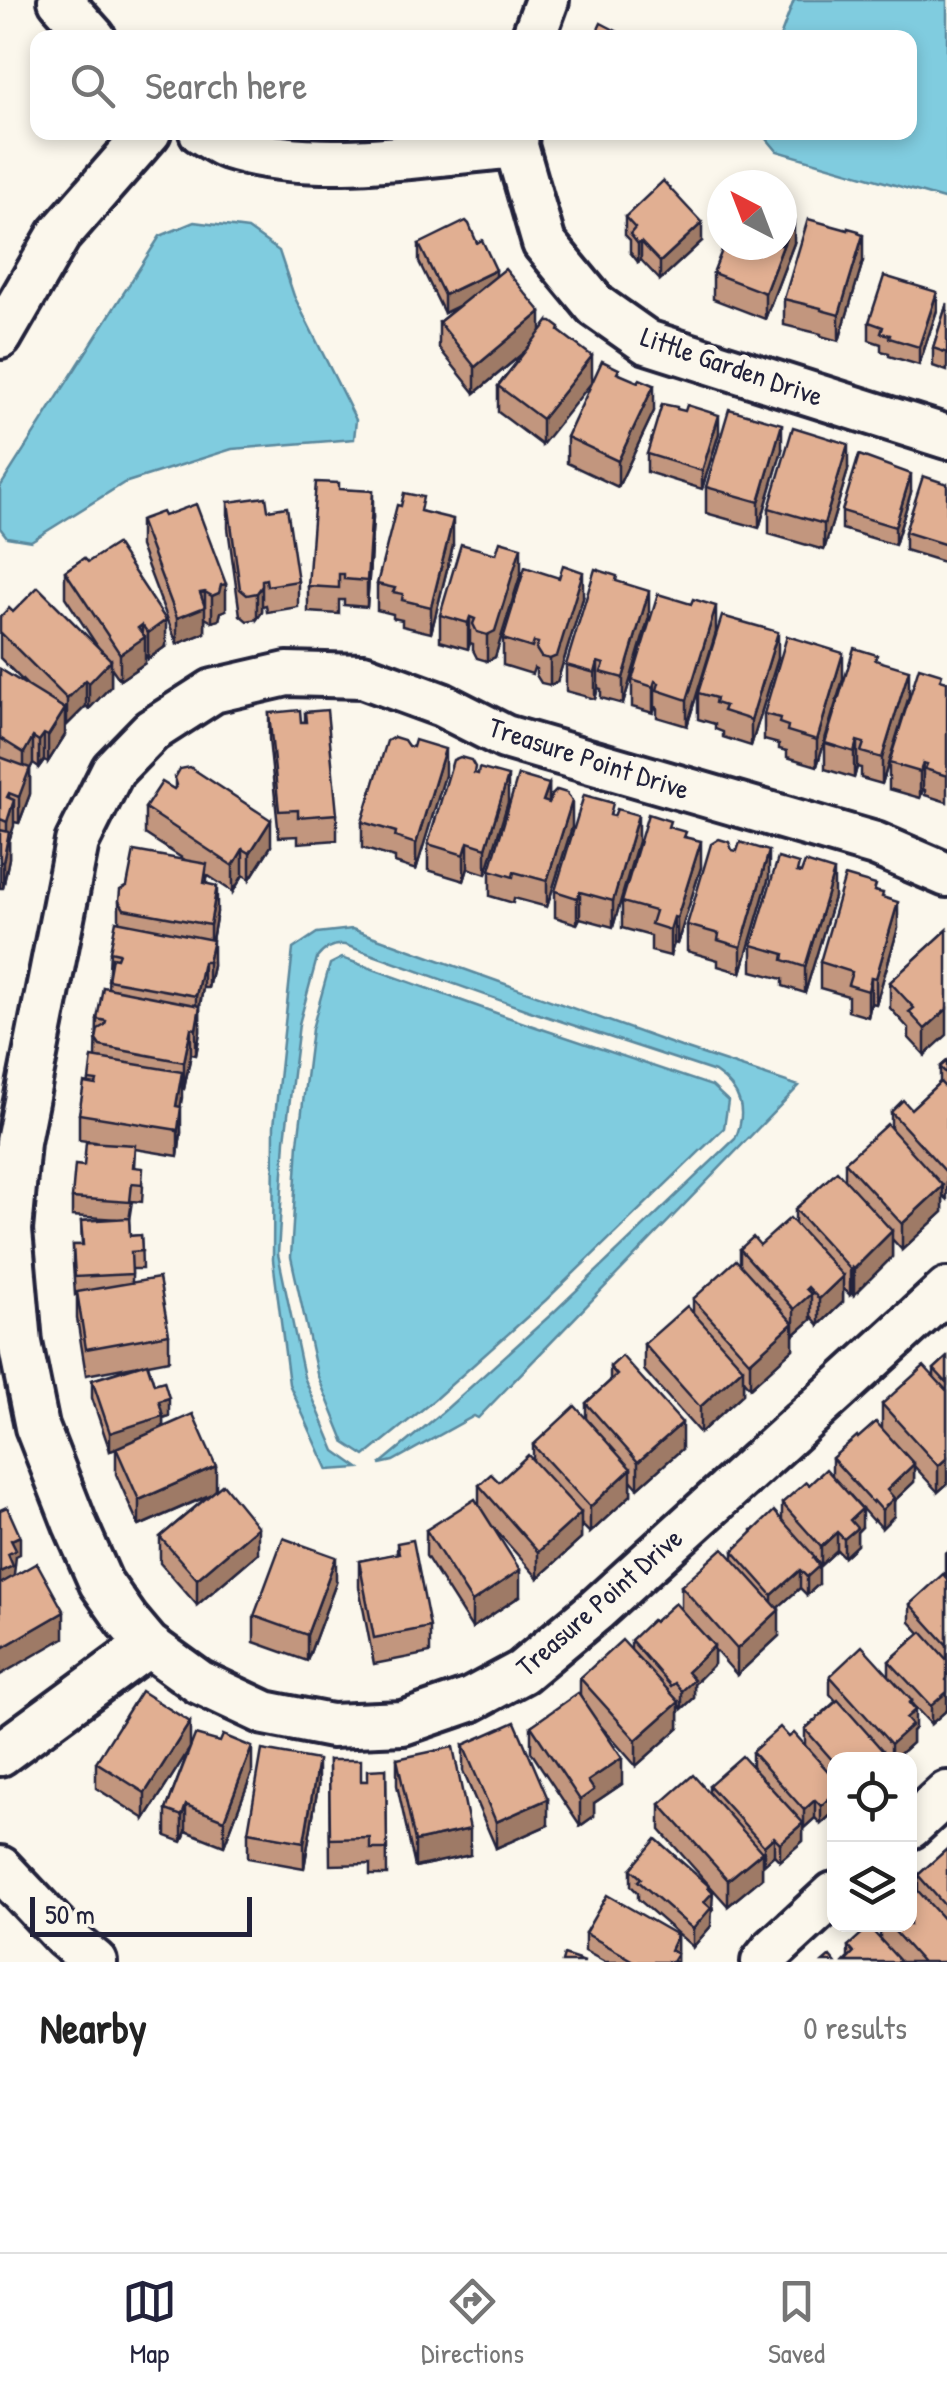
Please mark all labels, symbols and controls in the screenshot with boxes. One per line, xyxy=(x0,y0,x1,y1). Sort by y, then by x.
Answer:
search box xyxy=(30,30,917,140)
icon: search xyxy=(65,58,120,113)
text: Search here xyxy=(145,59,307,111)
north arrow xyxy=(707,170,797,260)
street label: Little Garden Drive xyxy=(636,317,828,415)
street label: Treasure Point Drive xyxy=(484,708,694,808)
street label: Treasure Point Drive xyxy=(508,1519,690,1685)
map controls xyxy=(827,1752,917,1932)
button: locate xyxy=(827,1752,917,1842)
button: layers xyxy=(827,1842,917,1932)
scale bar xyxy=(30,1892,252,1936)
text: 50 m xyxy=(45,1895,95,1933)
text: Nearby xyxy=(40,1999,147,2056)
text: 0 results xyxy=(803,2006,907,2049)
tab: Map xyxy=(122,2274,177,2372)
tab: Directions xyxy=(421,2274,524,2372)
tab: Saved xyxy=(768,2274,825,2372)

